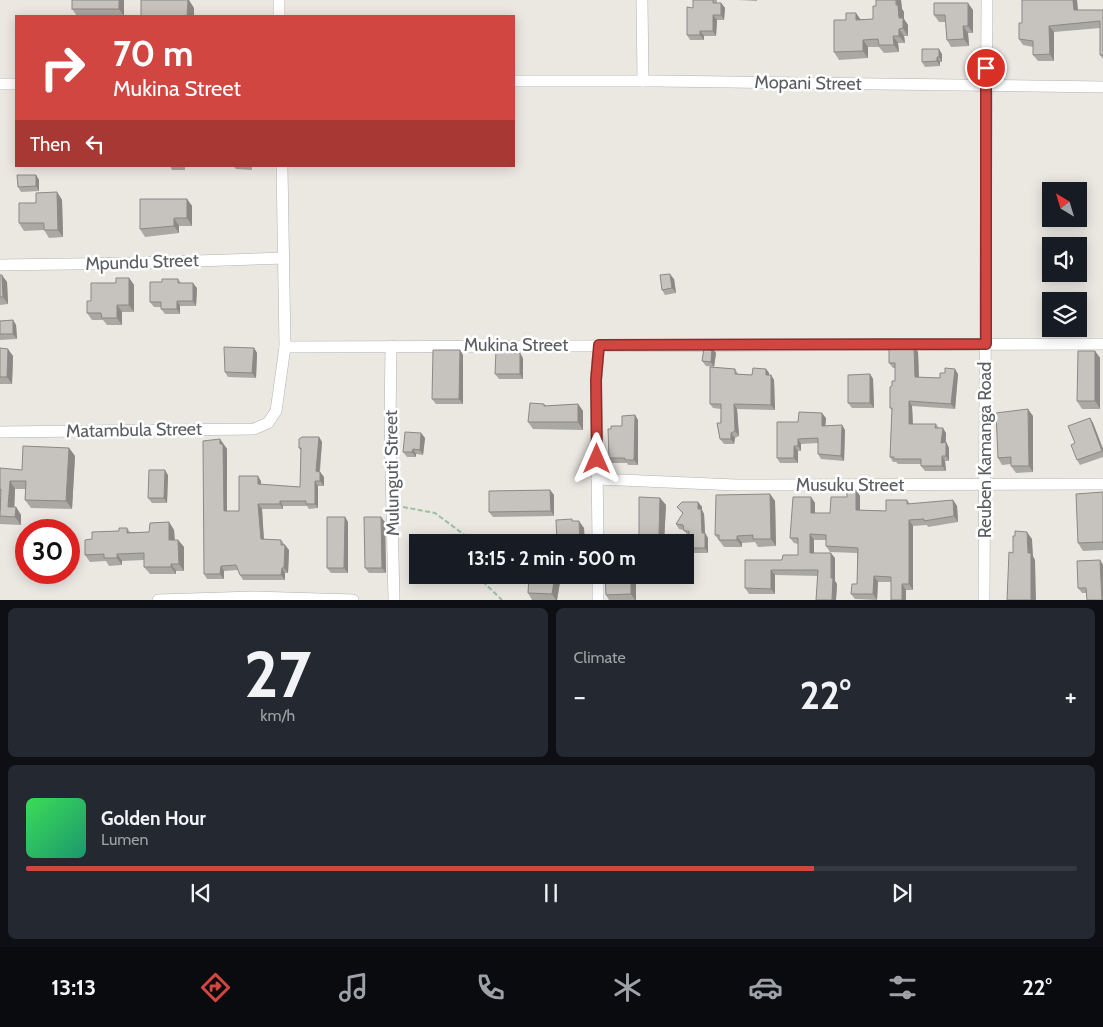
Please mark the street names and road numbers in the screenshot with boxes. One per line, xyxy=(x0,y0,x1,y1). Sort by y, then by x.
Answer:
street label: Mopani Street xyxy=(754,71,862,95)
street label: Mpundu Street xyxy=(85,249,199,275)
street label: Mukina Street xyxy=(464,334,568,356)
street label: Reuben Kamanga Road xyxy=(974,362,996,538)
street label: Mulunguti Street xyxy=(380,410,404,536)
street label: Matambula Street xyxy=(66,418,202,442)
street label: Musuku Street xyxy=(796,474,904,496)

